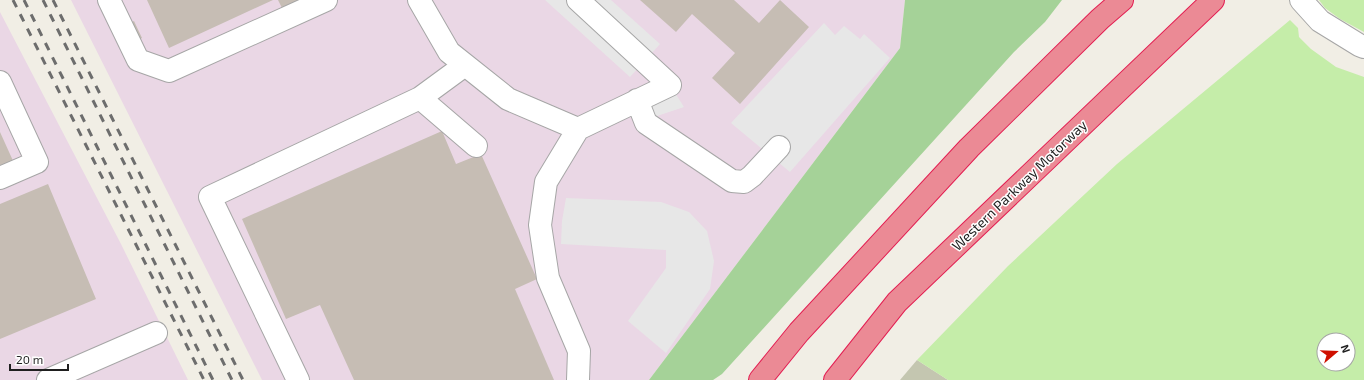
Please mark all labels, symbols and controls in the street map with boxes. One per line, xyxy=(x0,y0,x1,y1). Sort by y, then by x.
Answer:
street label: Western Parkway Motorway xyxy=(948,116,1090,254)
north arrow xyxy=(1316,332,1356,372)
text: N xyxy=(1338,343,1353,355)
scale bar xyxy=(10,346,68,372)
text: 20 m xyxy=(16,352,43,366)

